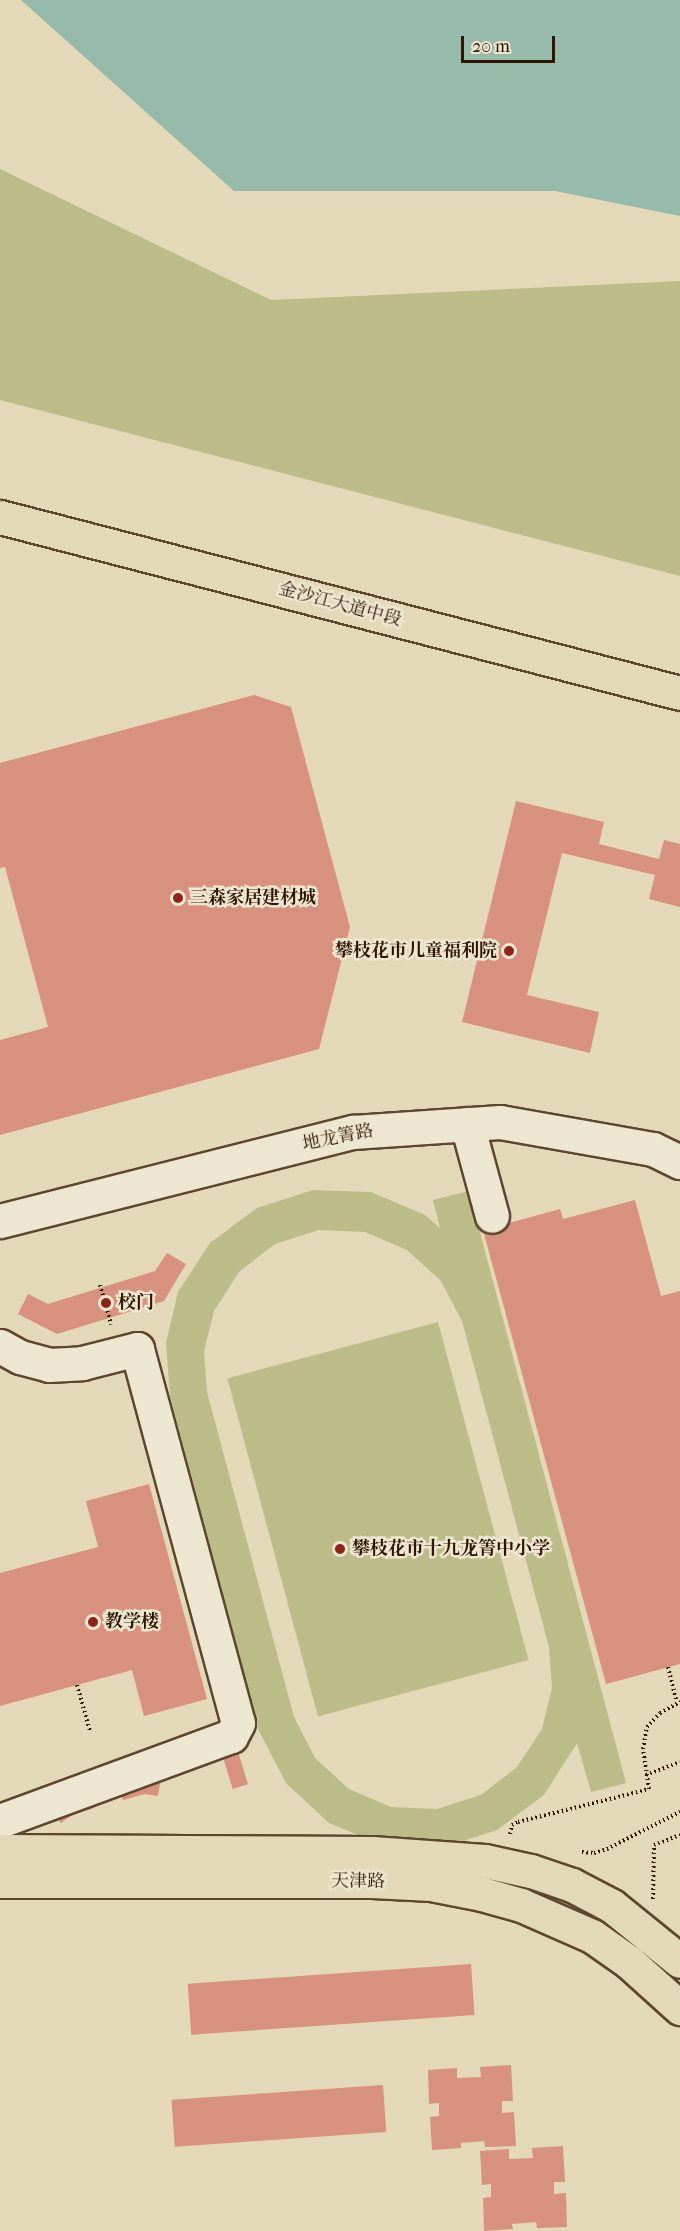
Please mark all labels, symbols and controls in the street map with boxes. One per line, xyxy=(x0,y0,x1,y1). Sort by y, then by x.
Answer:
scale bar xyxy=(464,24,558,62)
text: 20 m xyxy=(472,36,510,57)
street label: 金沙江大道中段 xyxy=(276,578,404,632)
place label: 三森家居建材城 xyxy=(190,887,316,909)
marker: 三森家居建材城 xyxy=(171,891,185,905)
place label: 攀枝花市儿童福利院 xyxy=(335,940,497,962)
marker: 攀枝花市儿童福利院 xyxy=(502,944,516,958)
street label: 地龙箐路 xyxy=(301,1121,375,1155)
place label: 校门 xyxy=(118,1292,154,1314)
marker: 校门 xyxy=(99,1296,113,1310)
place label: 攀枝花市十九龙箐中小学 xyxy=(352,1538,550,1560)
marker: 攀枝花市十九龙箐中小学 xyxy=(333,1542,347,1556)
place label: 教学楼 xyxy=(105,1611,159,1633)
marker: 教学楼 xyxy=(86,1615,100,1629)
street label: 天津路 xyxy=(331,1871,385,1893)

